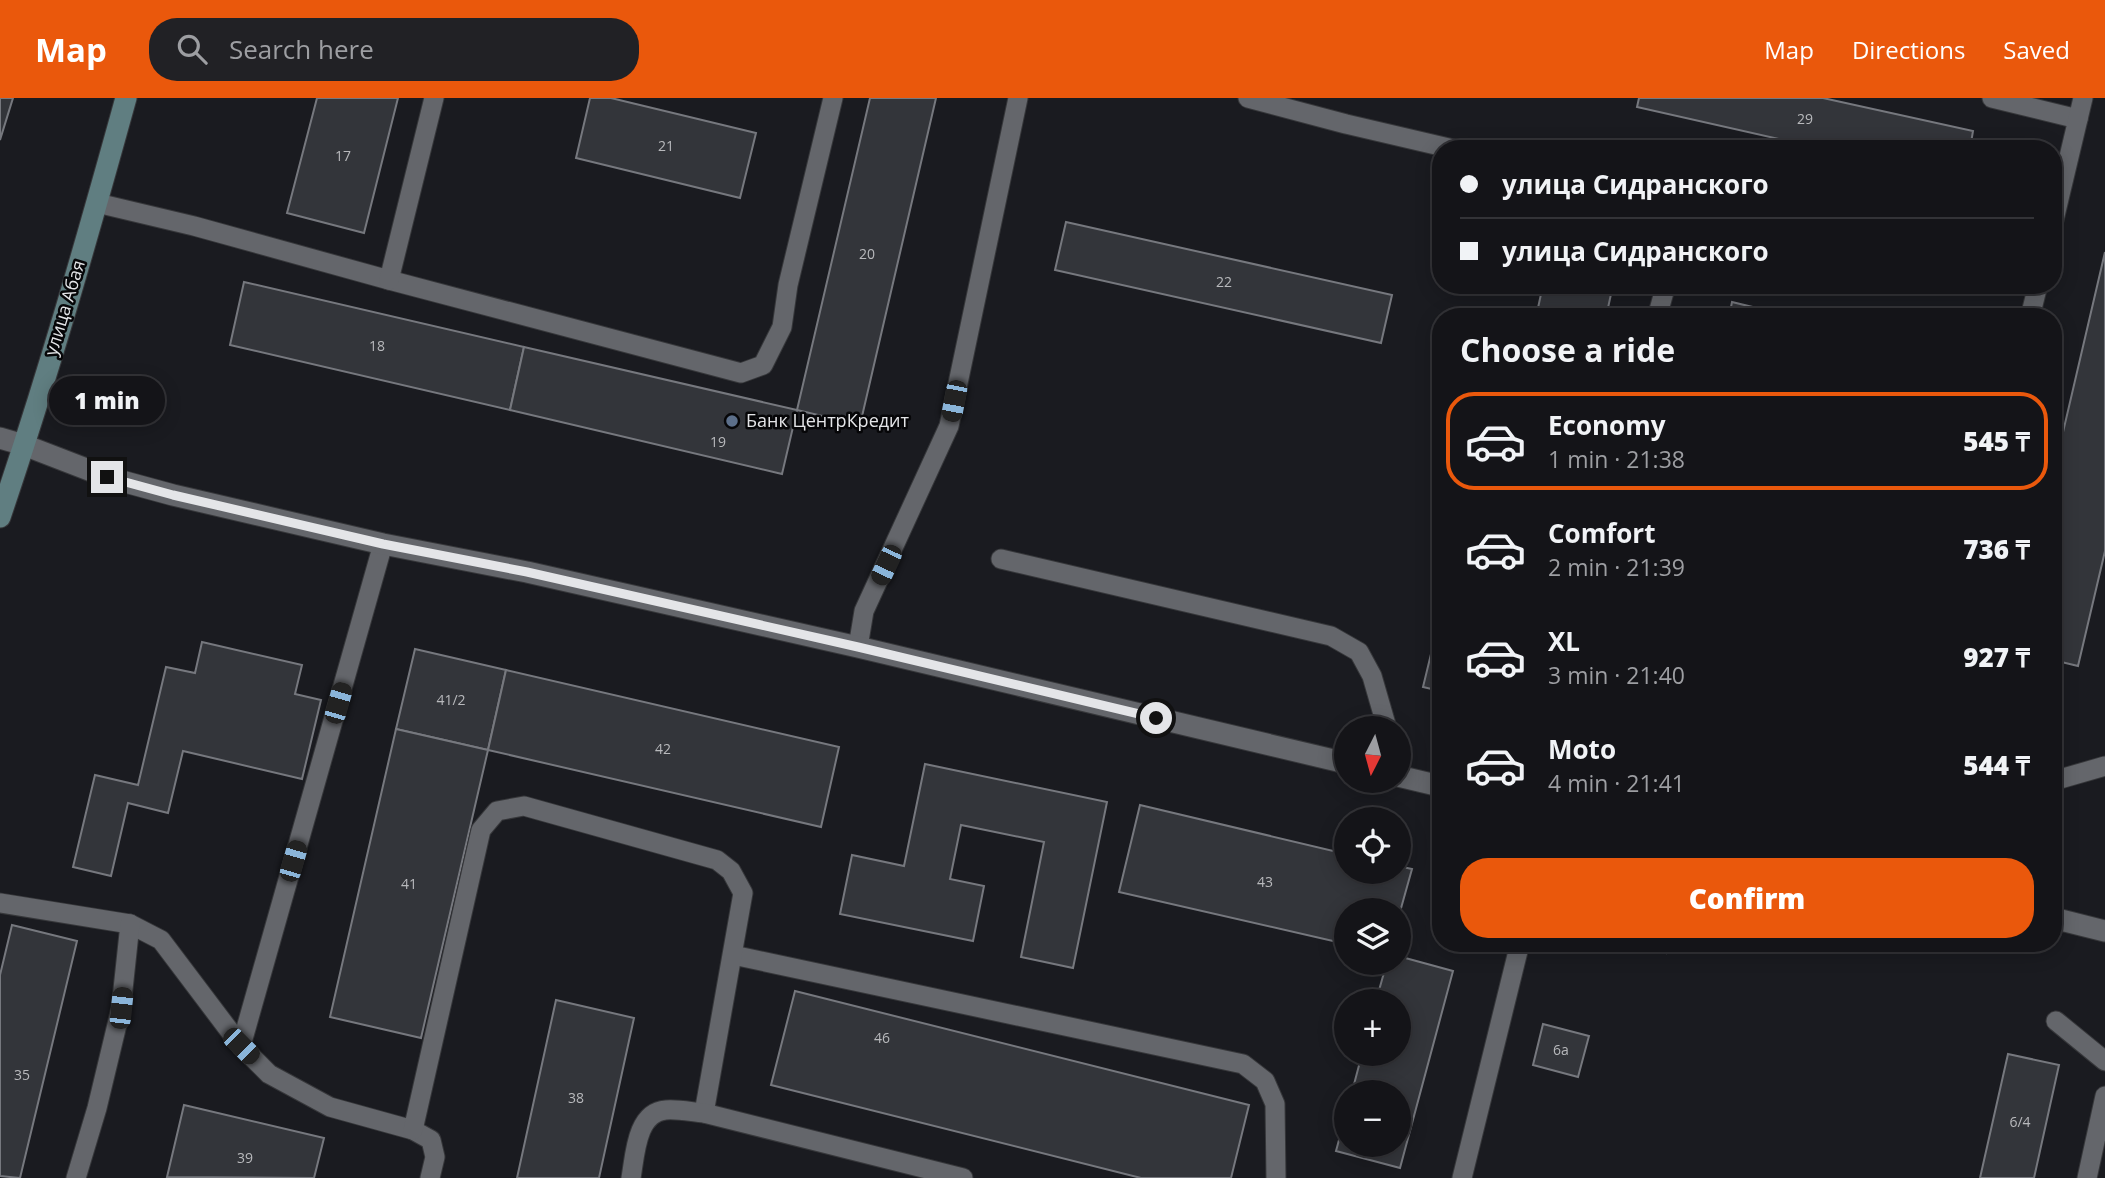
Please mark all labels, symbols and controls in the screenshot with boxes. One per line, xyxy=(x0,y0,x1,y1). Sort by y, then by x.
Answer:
search box xyxy=(149,18,639,81)
text: Map xyxy=(35,27,107,72)
icon: search xyxy=(173,30,211,68)
text: Search here xyxy=(229,31,374,67)
text: Map xyxy=(1764,33,1814,66)
text: Directions xyxy=(1852,33,1965,66)
text: Saved xyxy=(2003,33,2070,66)
house number: 29 xyxy=(1797,109,1813,128)
house number: 21 xyxy=(658,136,674,155)
house number: 17 xyxy=(335,146,351,165)
text: улица Сидранского xyxy=(1502,166,1769,202)
text: улица Сидранского xyxy=(1502,233,1769,269)
house number: 20 xyxy=(859,244,875,263)
street label: улица Абая xyxy=(38,257,90,358)
house number: 22 xyxy=(1216,272,1232,291)
text: Choose a ride xyxy=(1460,328,1675,371)
house number: 18 xyxy=(369,336,385,355)
callout: 1 min xyxy=(49,376,165,424)
car xyxy=(940,378,969,424)
text: 1 min xyxy=(74,384,140,416)
text: Economy xyxy=(1548,407,1666,443)
place label: Банк ЦентрКредит xyxy=(746,408,910,432)
icon: car xyxy=(1464,410,1527,473)
marker: Банк ЦентрКредит xyxy=(724,413,740,429)
text: 545 ₸ xyxy=(1963,423,2030,459)
house number: 19 xyxy=(710,432,726,451)
text: 1 min · 21:38 xyxy=(1548,443,1685,475)
route end xyxy=(91,461,123,493)
text: Comfort xyxy=(1548,515,1655,551)
icon: car xyxy=(1464,518,1527,581)
text: 736 ₸ xyxy=(1963,531,2030,567)
car xyxy=(868,542,905,588)
text: 2 min · 21:39 xyxy=(1548,551,1685,583)
text: XL xyxy=(1548,623,1580,659)
icon: car xyxy=(1464,626,1527,689)
text: 927 ₸ xyxy=(1963,639,2030,675)
text: 3 min · 21:40 xyxy=(1548,659,1685,691)
car xyxy=(323,680,354,726)
house number: 41/2 xyxy=(436,690,466,709)
route start xyxy=(1140,702,1172,734)
north arrow xyxy=(1334,716,1410,793)
map controls xyxy=(1334,716,1411,1157)
text: Moto xyxy=(1548,731,1616,767)
icon: car xyxy=(1464,734,1527,797)
house number: 42 xyxy=(655,739,671,758)
text: 544 ₸ xyxy=(1963,747,2030,783)
text: 4 min · 21:41 xyxy=(1548,767,1685,799)
button: locate xyxy=(1334,807,1411,884)
car xyxy=(278,838,309,884)
button: Confirm xyxy=(1460,858,2034,938)
house number: 43 xyxy=(1257,872,1273,891)
house number: 41 xyxy=(401,874,417,893)
button: layers xyxy=(1334,898,1411,975)
car xyxy=(109,986,134,1030)
button: + xyxy=(1334,989,1411,1066)
car xyxy=(219,1024,264,1068)
house number: 46 xyxy=(874,1028,890,1047)
house number: 6а xyxy=(1553,1040,1569,1059)
house number: 35 xyxy=(14,1065,30,1084)
button: − xyxy=(1334,1080,1411,1157)
house number: 38 xyxy=(568,1088,584,1107)
house number: 6/4 xyxy=(2009,1112,2031,1131)
house number: 39 xyxy=(237,1148,253,1167)

